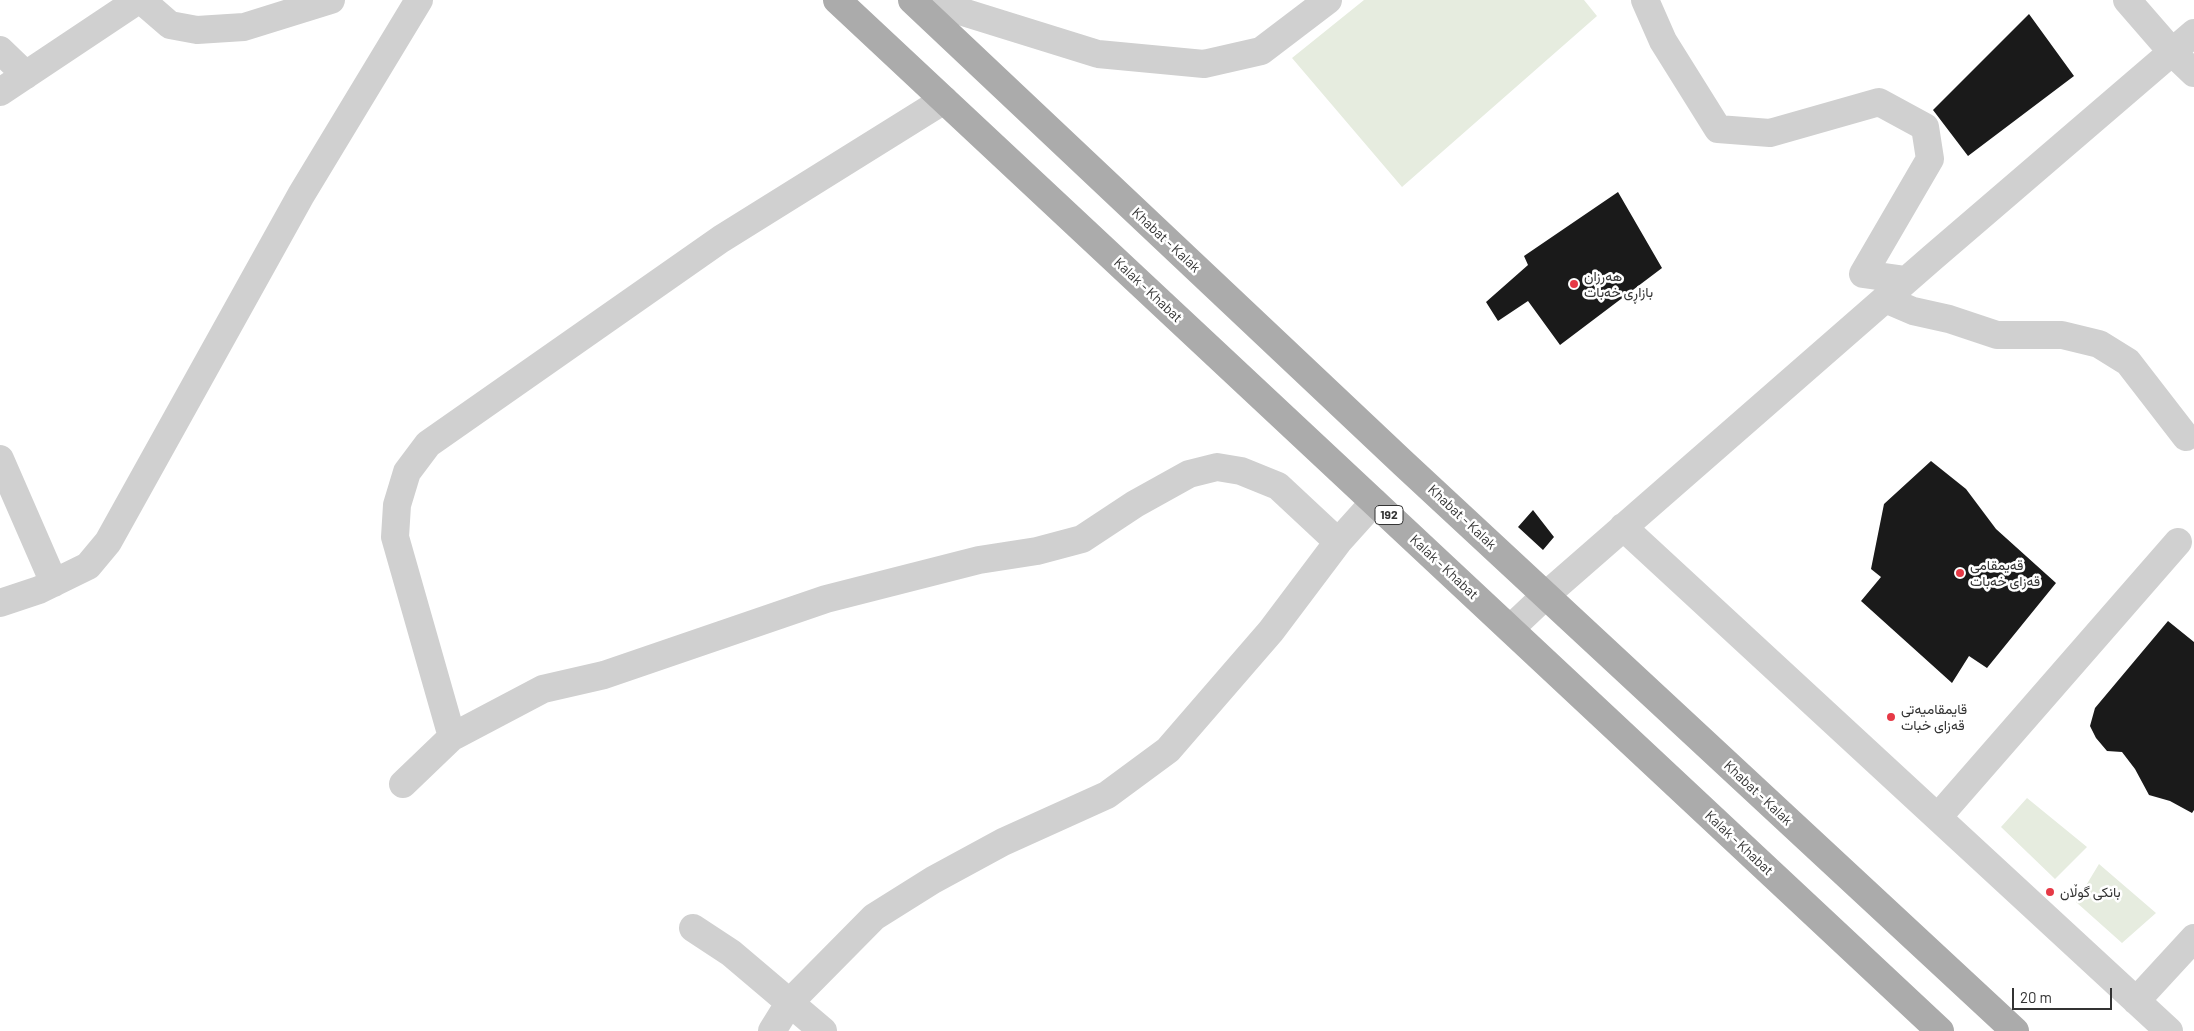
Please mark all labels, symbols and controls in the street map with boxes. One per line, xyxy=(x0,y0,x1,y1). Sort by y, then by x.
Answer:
street label: Khabat - Kalak xyxy=(1128,204,1204,276)
street label: Kalak - Khabat xyxy=(1110,254,1186,326)
place label: هەرزان بازاڕی خەبات xyxy=(1584,268,1653,300)
marker: هەرزان بازاڕی خەبات xyxy=(1568,278,1580,290)
street label: Khabat - Kalak xyxy=(1424,481,1500,553)
road number: 192 xyxy=(1375,506,1403,524)
street label: Kalak - Khabat xyxy=(1406,531,1482,603)
place label: قەیمقامی قەزای خەبات xyxy=(1970,557,2040,590)
marker: قەیمقامی قەزای خەبات xyxy=(1954,567,1966,579)
place label: قایمقامیەتى قەزای خبات xyxy=(1901,701,1967,734)
marker: قایمقامیەتى قەزای خبات xyxy=(1885,711,1897,723)
street label: Khabat - Kalak xyxy=(1720,757,1796,829)
street label: Kalak - Khabat xyxy=(1701,807,1777,879)
place label: بانکی گوڵان xyxy=(2060,884,2121,900)
marker: بانکی گوڵان xyxy=(2044,886,2056,898)
scale bar xyxy=(2014,978,2114,1010)
text: 20 m xyxy=(2020,988,2052,1006)

